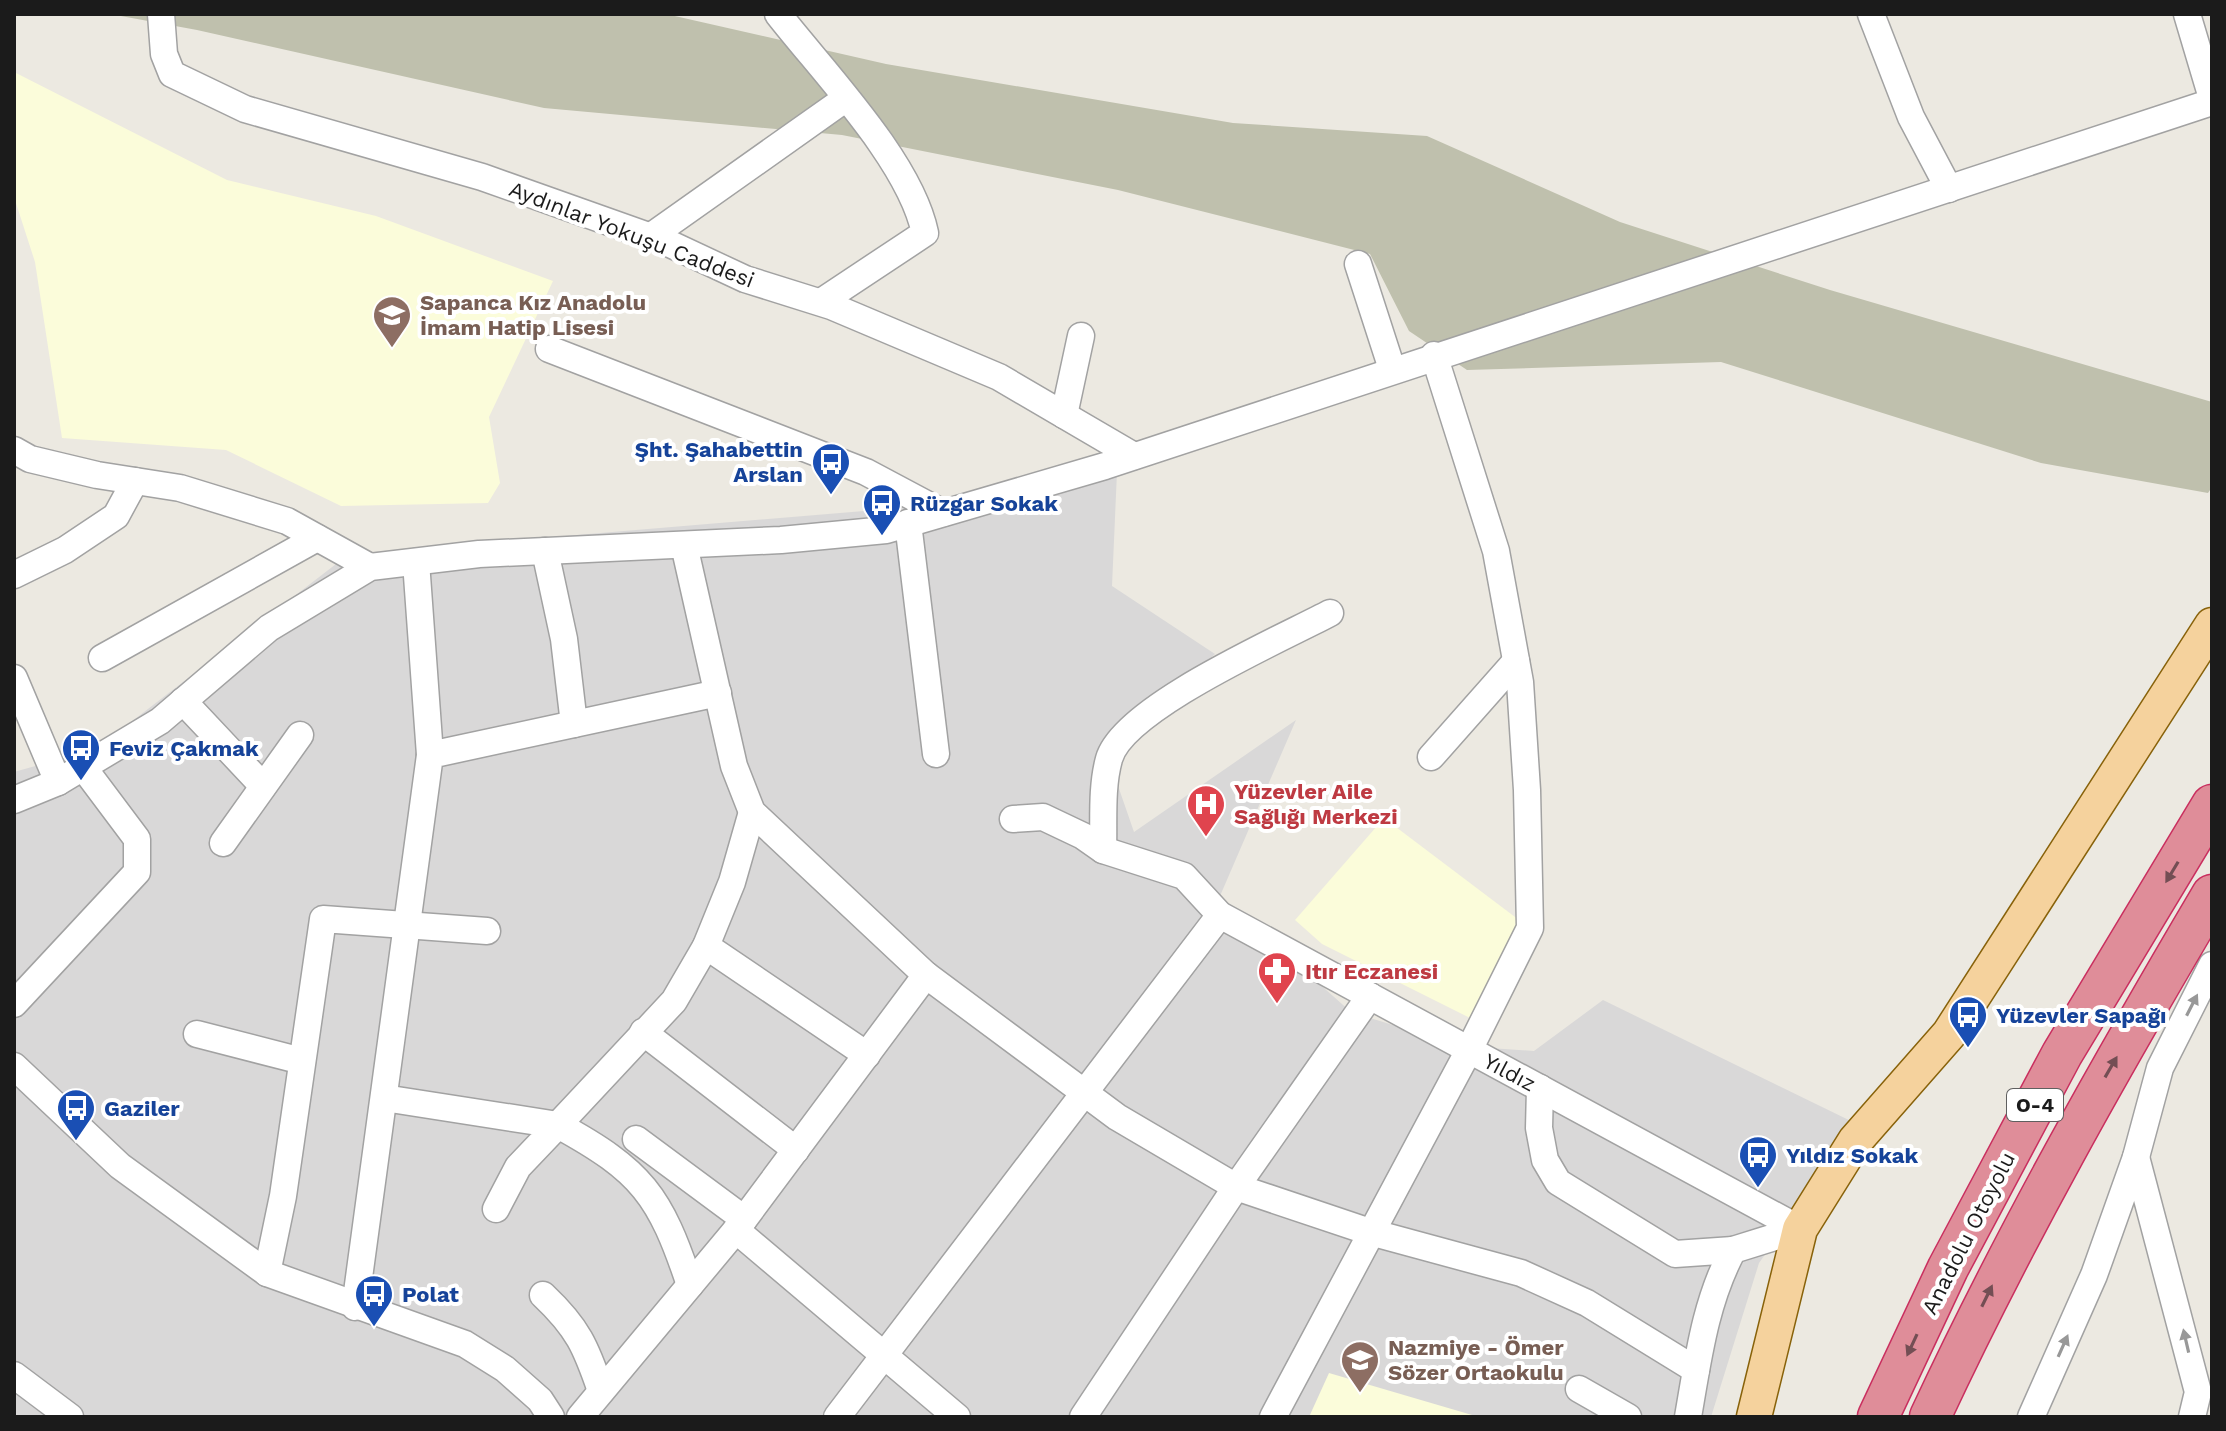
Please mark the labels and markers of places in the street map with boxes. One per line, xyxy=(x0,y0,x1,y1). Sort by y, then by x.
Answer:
place label: Sapanca Kız Anadolu İmam Hatip Lisesi xyxy=(420,290,646,340)
school or university icon: Sapanca Kız Anadolu İmam Hatip Lisesi xyxy=(371,294,413,349)
place label: Şht. Şahabettin Arslan xyxy=(635,437,803,487)
bus stop icon: Şht. Şahabettin Arslan xyxy=(810,441,852,496)
bus stop icon: Rüzgar Sokak xyxy=(861,482,903,537)
place label: Rüzgar Sokak xyxy=(910,491,1058,516)
bus stop icon: Feviz Çakmak xyxy=(60,727,102,782)
place label: Feviz Çakmak xyxy=(109,736,259,761)
place label: Yüzevler Aile Sağlığı Merkezi xyxy=(1234,779,1398,829)
hospital icon: Yüzevler Aile Sağlığı Merkezi xyxy=(1185,783,1227,838)
pharmacy icon: Itır Eczanesi xyxy=(1256,950,1298,1005)
place label: Itır Eczanesi xyxy=(1305,959,1438,984)
bus stop icon: Yüzevler Sapağı xyxy=(1947,994,1989,1049)
place label: Yüzevler Sapağı xyxy=(1996,1003,2166,1028)
bus stop icon: Gaziler xyxy=(55,1087,97,1142)
place label: Gaziler xyxy=(104,1096,180,1121)
bus stop icon: Yıldız Sokak xyxy=(1737,1134,1779,1189)
place label: Yıldız Sokak xyxy=(1786,1143,1919,1168)
bus stop icon: Polat xyxy=(353,1273,395,1328)
place label: Polat xyxy=(402,1282,459,1307)
place label: Nazmiye - Ömer Sözer Ortaokulu xyxy=(1388,1335,1564,1385)
school or university icon: Nazmiye - Ömer Sözer Ortaokulu xyxy=(1339,1339,1381,1394)

